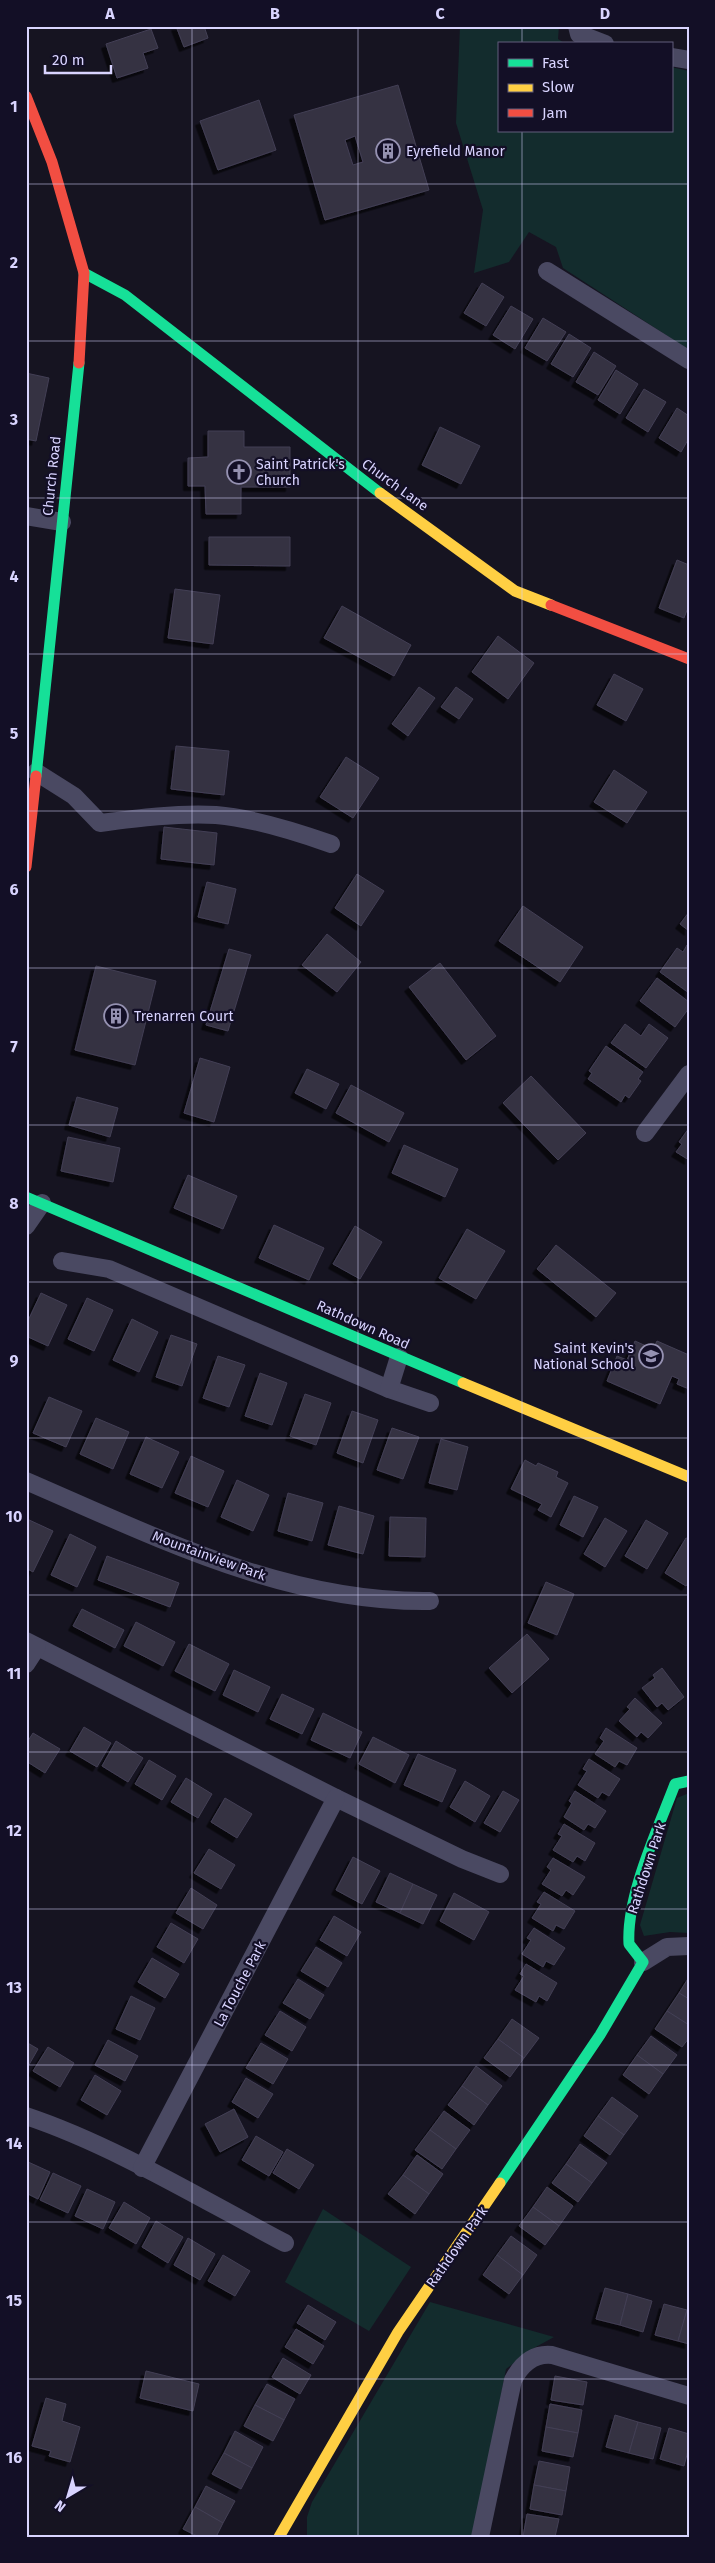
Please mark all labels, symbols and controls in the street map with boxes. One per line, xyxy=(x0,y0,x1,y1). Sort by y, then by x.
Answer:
text: A xyxy=(104,4,115,23)
text: B xyxy=(270,4,280,23)
text: C xyxy=(435,4,445,23)
text: D xyxy=(600,4,610,23)
scale bar xyxy=(45,42,111,74)
legend xyxy=(498,42,672,132)
text: 20 m xyxy=(52,51,85,69)
text: Fast xyxy=(542,54,569,72)
text: Slow xyxy=(542,78,574,96)
text: 1 xyxy=(10,97,18,116)
text: Jam xyxy=(542,104,568,122)
building icon: Eyrefield Manor xyxy=(375,138,401,164)
place label: Eyrefield Manor xyxy=(406,143,505,160)
text: 2 xyxy=(10,253,18,272)
text: 3 xyxy=(9,410,18,429)
street label: Church Road xyxy=(39,435,65,517)
street label: Church Lane xyxy=(358,455,432,515)
place label: Saint Patrick's Church xyxy=(256,456,345,489)
church icon: Saint Patrick's Church xyxy=(226,459,252,485)
text: 4 xyxy=(9,567,19,586)
text: 5 xyxy=(10,724,19,743)
text: 6 xyxy=(9,880,19,899)
building icon: Trenarren Court xyxy=(103,1003,129,1029)
place label: Trenarren Court xyxy=(134,1008,234,1025)
text: 7 xyxy=(10,1037,18,1056)
text: 8 xyxy=(9,1194,19,1213)
street label: Rathdown Road xyxy=(314,1297,412,1353)
place label: Saint Kevin's National School xyxy=(533,1340,634,1373)
school or university icon: Saint Kevin's National School xyxy=(638,1343,664,1369)
text: 9 xyxy=(10,1351,19,1370)
text: 10 xyxy=(6,1507,22,1526)
street label: Mountainview Park xyxy=(150,1528,269,1585)
text: 11 xyxy=(7,1664,21,1683)
street label: Rathdown Park xyxy=(624,1819,670,1916)
text: 12 xyxy=(6,1821,22,1840)
street label: La Touche Park xyxy=(210,1937,270,2030)
text: 13 xyxy=(6,1978,22,1997)
text: 14 xyxy=(6,2134,22,2153)
street label: Rathdown Park xyxy=(423,2202,492,2291)
text: 15 xyxy=(6,2291,22,2310)
text: 16 xyxy=(6,2448,22,2467)
north arrow xyxy=(42,2470,92,2520)
text: N xyxy=(51,2496,69,2515)

